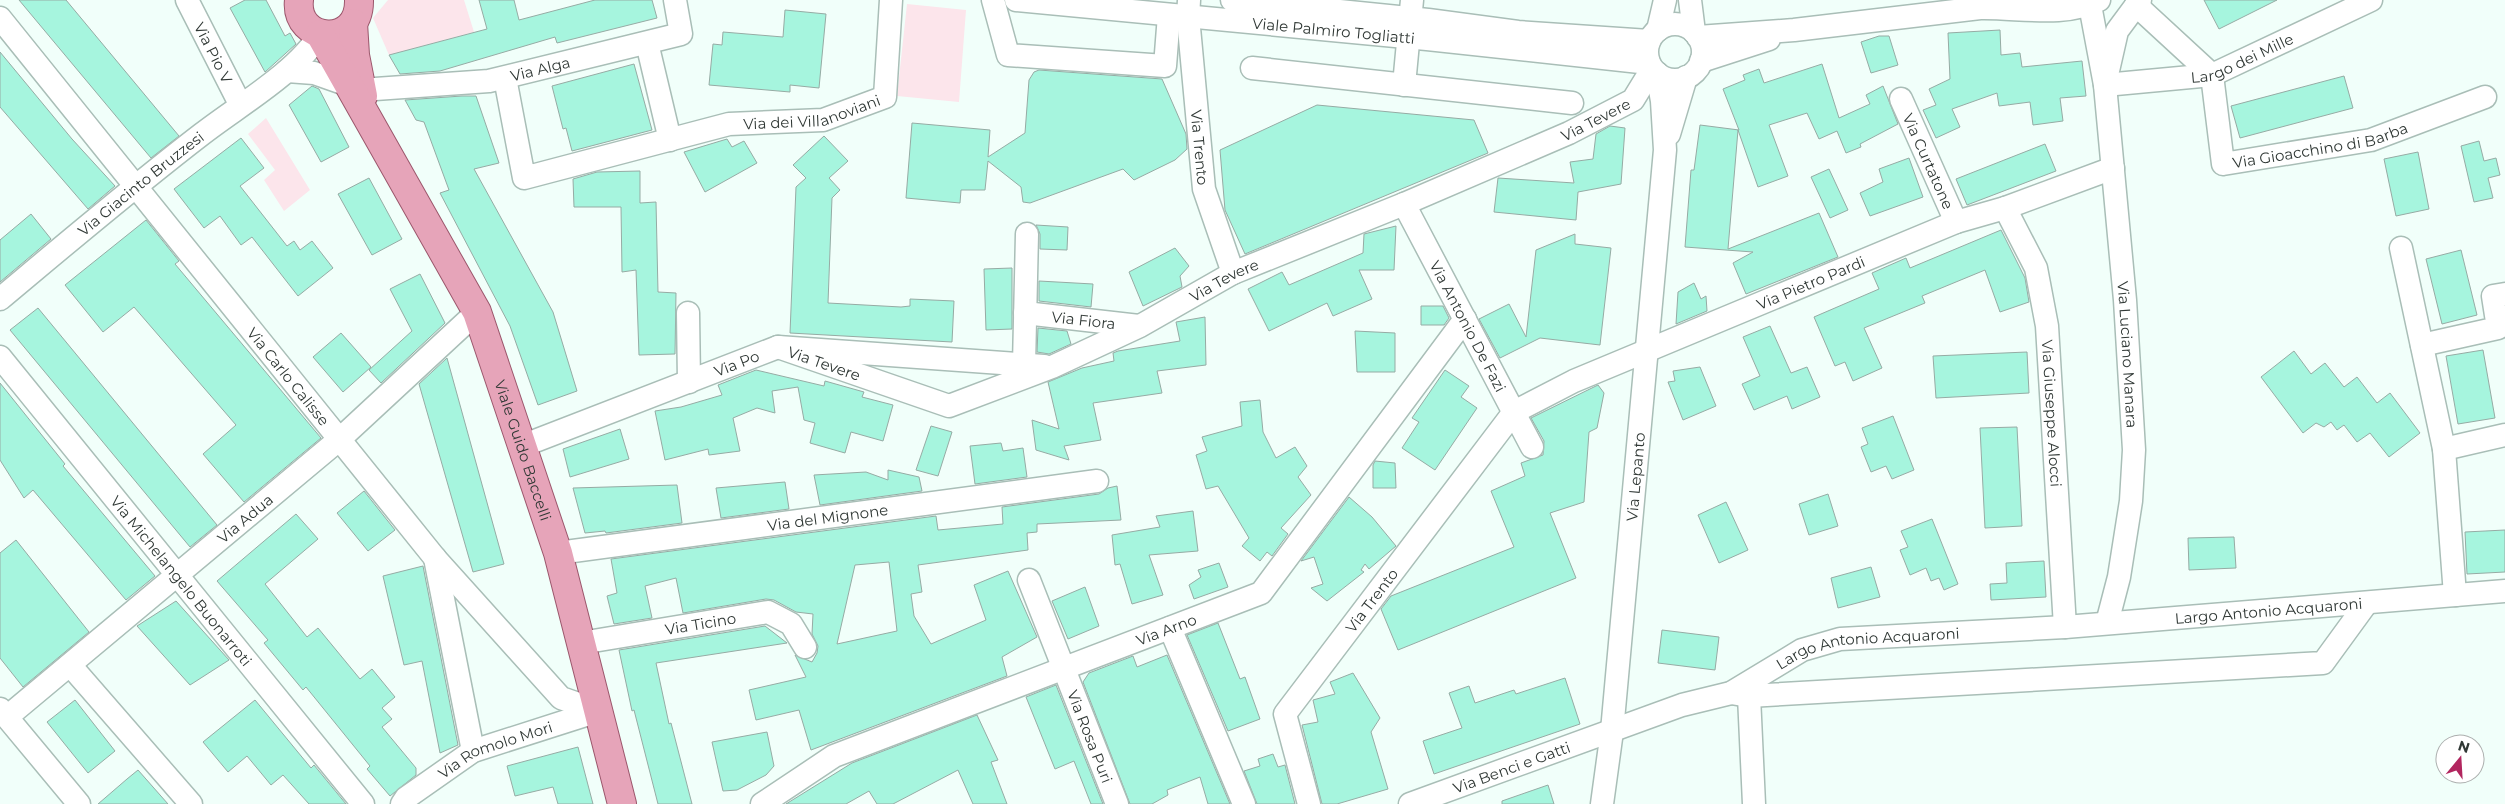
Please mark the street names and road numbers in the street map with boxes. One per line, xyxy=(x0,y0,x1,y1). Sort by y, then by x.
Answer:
street label: Viale Palmiro Togliatti xyxy=(1251,13,1416,47)
street label: Via Pio V xyxy=(190,19,237,87)
street label: Largo dei Mille xyxy=(2190,29,2296,86)
street label: Via Alga xyxy=(508,52,572,85)
street label: Via dei Villanoviani xyxy=(743,90,883,133)
street label: Via Tevere xyxy=(1558,94,1633,145)
street label: Via Trento xyxy=(1187,109,1213,186)
street label: Via Curtatone xyxy=(1899,110,1958,212)
street label: Via Gioacchino di Barba xyxy=(2231,118,2410,172)
street label: Via Giacinto Bruzzesi xyxy=(74,127,207,240)
street label: Via Pietro Pardi xyxy=(1754,252,1868,314)
street label: Via Tevere xyxy=(1186,254,1261,306)
street label: Via Antonio De Fazi xyxy=(1426,257,1511,395)
street label: Via Luciano Manara xyxy=(2114,280,2142,429)
street label: Via Fiora xyxy=(1051,307,1117,333)
street label: Via Carlo Calisse xyxy=(243,323,334,429)
street label: Via Giuseppe Alocci xyxy=(2038,339,2066,487)
street label: Via Tevere xyxy=(785,342,863,384)
street label: Via Po xyxy=(711,346,762,380)
street label: Viale Guido Baccelli xyxy=(491,377,556,523)
street label: Via Lepanto xyxy=(1622,431,1649,522)
street label: Via Adua xyxy=(213,490,277,547)
street label: Via Michelangelo Buonarroti xyxy=(107,492,256,670)
street label: Via del Mignone xyxy=(766,500,889,534)
street label: Via Trento xyxy=(1341,564,1402,636)
street label: Largo Antonio Acquaroni xyxy=(2174,593,2363,627)
street label: Via Ticino xyxy=(663,608,737,638)
street label: Via Arno xyxy=(1133,609,1199,649)
street label: Largo Antonio Acquaroni xyxy=(1772,623,1960,673)
street label: Via Rosa Puri xyxy=(1064,687,1117,786)
street label: Via Romolo Mori xyxy=(434,717,555,782)
street label: Via Benci e Gatti xyxy=(1450,737,1573,797)

